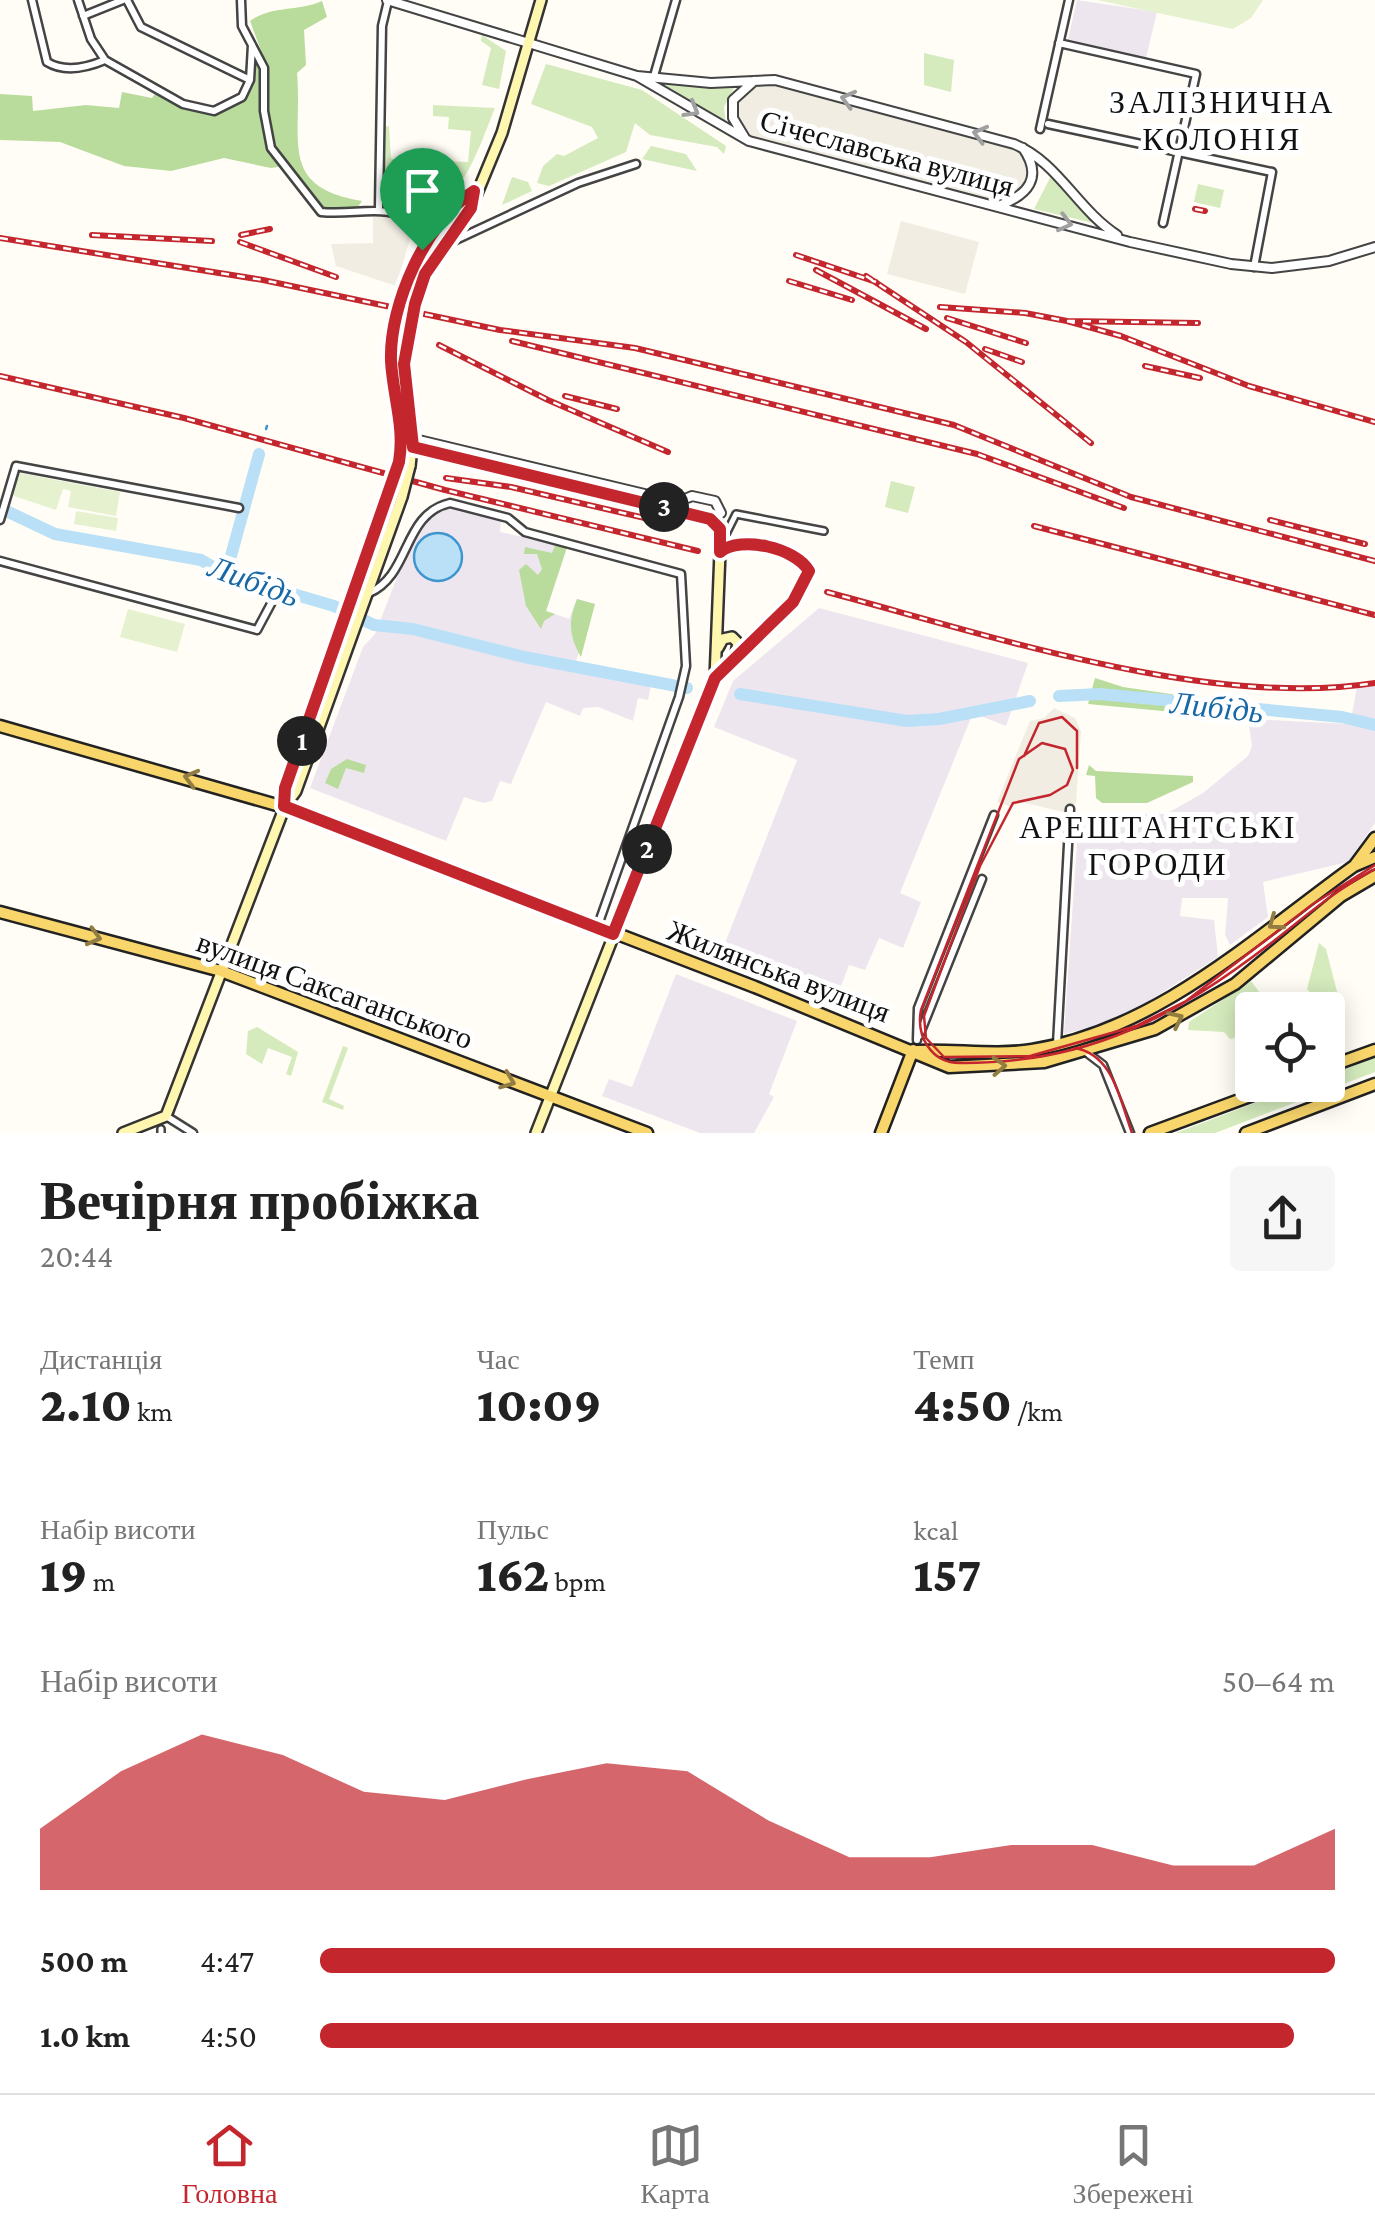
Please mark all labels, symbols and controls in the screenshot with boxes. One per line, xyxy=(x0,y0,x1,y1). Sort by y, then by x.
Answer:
district label: ЗАЛІЗНИЧНА КОЛОНІЯ xyxy=(1109,84,1335,157)
one-way arrow xyxy=(840,90,857,111)
one-way arrow xyxy=(681,98,699,117)
street label: Січеславська вулиця xyxy=(757,103,1017,203)
one-way arrow xyxy=(972,125,989,146)
pin xyxy=(380,148,465,251)
icon: arrive xyxy=(395,163,450,218)
one-way arrow xyxy=(1056,211,1073,232)
pin: 3 xyxy=(639,482,689,532)
text: 3 xyxy=(657,491,671,522)
water label: Либідь xyxy=(203,548,304,614)
water label: Либідь xyxy=(1168,684,1265,730)
pin: 1 xyxy=(277,716,327,766)
text: 1 xyxy=(297,725,307,756)
one-way arrow xyxy=(183,769,200,790)
district label: АРЕШТАНТСЬКІ ГОРОДИ xyxy=(1019,809,1297,882)
pin: 2 xyxy=(622,824,672,874)
text: 2 xyxy=(640,833,654,864)
one-way arrow xyxy=(1267,911,1286,930)
street label: Жилянська вулиця xyxy=(663,913,895,1029)
street label: вулиця Саксаганського xyxy=(193,925,477,1055)
one-way arrow xyxy=(85,926,102,947)
map controls xyxy=(1235,992,1345,1102)
button: locate xyxy=(1235,992,1345,1102)
one-way arrow xyxy=(1166,1011,1184,1031)
one-way arrow xyxy=(992,1056,1008,1077)
one-way arrow xyxy=(498,1069,515,1090)
button: share xyxy=(1230,1166,1335,1271)
text: Вечірня пробіжка xyxy=(40,1170,480,1231)
text: 20:44 xyxy=(40,1238,113,1274)
text: Дистанція xyxy=(40,1344,162,1375)
text: Час xyxy=(477,1344,520,1375)
text: Темп xyxy=(913,1344,975,1375)
text: 2.10 xyxy=(40,1376,132,1432)
text: 10:09 xyxy=(477,1376,601,1432)
text: 4:50 xyxy=(913,1376,1012,1432)
text: km xyxy=(132,1396,173,1427)
text: /km xyxy=(1012,1396,1063,1427)
text: Набір висоти xyxy=(40,1514,195,1545)
text: Пульс xyxy=(477,1514,549,1545)
text: kcal xyxy=(913,1515,958,1546)
text: 19 xyxy=(40,1546,88,1602)
text: 162 xyxy=(477,1546,549,1602)
text: 157 xyxy=(913,1546,981,1602)
text: m xyxy=(88,1566,115,1597)
text: bpm xyxy=(549,1566,606,1597)
text: Набір висоти xyxy=(40,1663,218,1699)
text: 50–64 m xyxy=(1222,1663,1335,1699)
text: 500 m xyxy=(40,1943,128,1979)
text: 4:47 xyxy=(200,1943,254,1979)
text: 1.0 km xyxy=(40,2018,130,2054)
text: 4:50 xyxy=(200,2018,257,2054)
tab: Головна xyxy=(181,2118,277,2210)
tab: Карта xyxy=(640,2118,710,2210)
tab: Збережені xyxy=(1073,2118,1194,2210)

